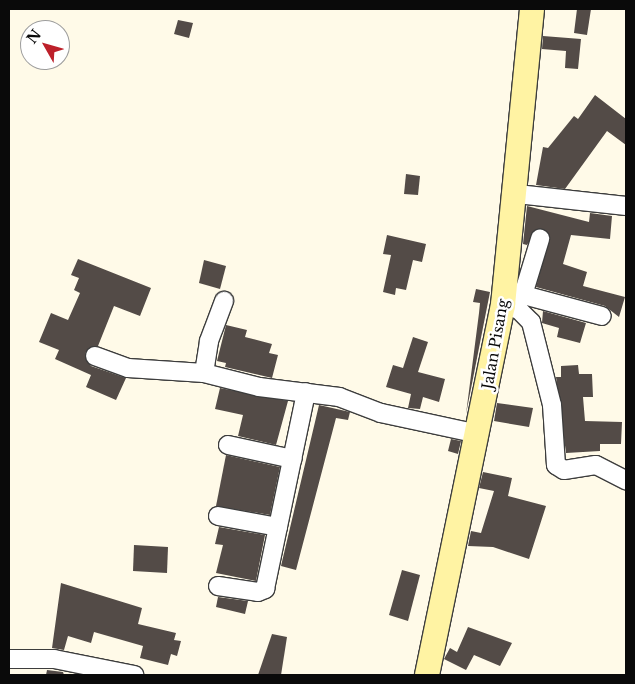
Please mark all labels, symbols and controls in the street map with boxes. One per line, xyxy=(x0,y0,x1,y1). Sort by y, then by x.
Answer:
north arrow xyxy=(20,20,70,70)
text: N xyxy=(23,26,45,47)
street label: Jalan Pisang xyxy=(478,297,512,391)

